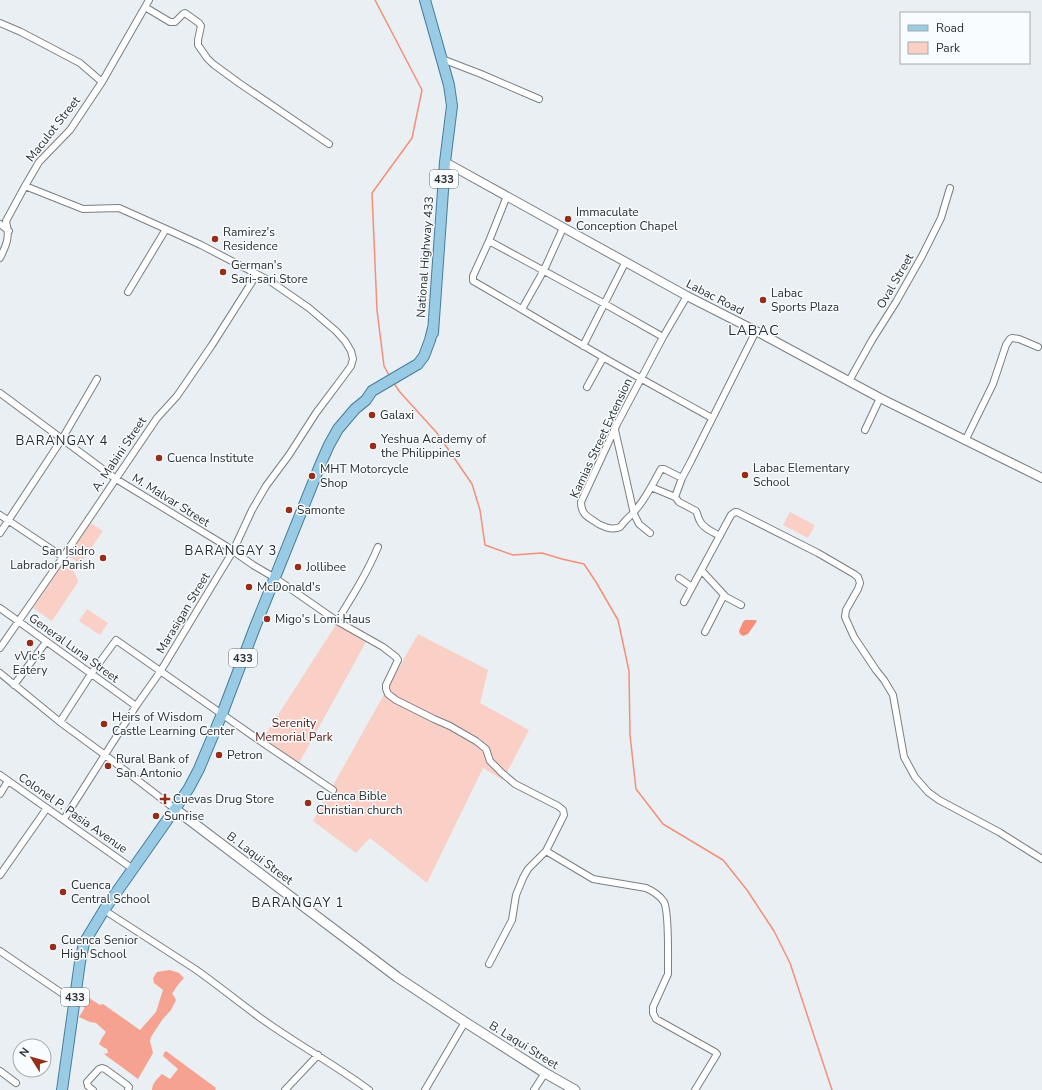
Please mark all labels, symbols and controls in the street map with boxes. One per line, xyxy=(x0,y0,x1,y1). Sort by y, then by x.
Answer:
legend xyxy=(900,12,1030,64)
text: Road xyxy=(936,20,964,36)
text: Park xyxy=(936,40,961,56)
street label: Maculot Street xyxy=(22,92,84,165)
road number: 433 xyxy=(430,170,458,188)
street label: National Highway 433 xyxy=(413,196,437,318)
place label: Immaculate Conception Chapel xyxy=(576,204,678,234)
marker: Immaculate Conception Chapel xyxy=(563,214,573,224)
place label: Ramirez's Residence xyxy=(223,224,278,254)
marker: Ramirez's Residence xyxy=(210,234,220,244)
street label: Oval Street xyxy=(873,250,918,311)
place label: German's Sari-sari Store xyxy=(231,257,308,287)
marker: German's Sari-sari Store xyxy=(218,267,228,277)
street label: Labac Road xyxy=(683,276,747,318)
place label: Labac Sports Plaza xyxy=(771,285,839,315)
marker: Labac Sports Plaza xyxy=(758,295,768,305)
district label: LABAC xyxy=(728,321,780,340)
street label: Kamias Street Extension xyxy=(566,375,636,501)
place label: Galaxi xyxy=(380,407,414,423)
marker: Galaxi xyxy=(367,410,377,420)
street label: A. Mabini Street xyxy=(88,413,150,494)
place label: Yeshua Academy of the Philippines xyxy=(380,431,487,461)
district label: BARANGAY 4 xyxy=(16,432,108,450)
marker: Yeshua Academy of the Philippines xyxy=(368,441,378,451)
place label: Cuenca Institute xyxy=(167,450,254,466)
marker: Cuenca Institute xyxy=(154,453,164,463)
place label: Labac Elementary School xyxy=(753,460,850,490)
place label: MHT Motorcycle Shop xyxy=(320,461,409,491)
street label: M. Malvar Street xyxy=(129,470,214,531)
marker: Labac Elementary School xyxy=(740,470,750,480)
marker: MHT Motorcycle Shop xyxy=(307,471,317,481)
place label: Samonte xyxy=(297,502,345,518)
marker: Samonte xyxy=(284,505,294,515)
district label: BARANGAY 3 xyxy=(185,542,277,560)
place label: San Isidro Labrador Parish xyxy=(10,543,95,573)
marker: San Isidro Labrador Parish xyxy=(98,553,108,563)
place label: Jollibee xyxy=(305,559,346,575)
marker: Jollibee xyxy=(293,562,303,572)
street label: Marasigan Street xyxy=(152,569,214,656)
place label: McDonald's xyxy=(257,579,321,595)
marker: McDonald's xyxy=(244,582,254,592)
street label: General Luna Street xyxy=(26,610,123,687)
place label: Migo's Lomi Haus xyxy=(275,611,371,627)
marker: Migo's Lomi Haus xyxy=(262,614,272,624)
marker: vVic's Eatery xyxy=(25,638,35,648)
place label: vVic's Eatery xyxy=(13,648,48,678)
road number: 433 xyxy=(229,649,257,667)
place label: Heirs of Wisdom Castle Learning Center xyxy=(112,709,236,739)
park label: Serenity Memorial Park xyxy=(255,715,334,745)
marker: Heirs of Wisdom Castle Learning Center xyxy=(99,719,109,729)
place label: Petron xyxy=(227,747,263,763)
marker: Petron xyxy=(214,750,224,760)
place label: Rural Bank of San Antonio xyxy=(116,751,190,781)
marker: Rural Bank of San Antonio xyxy=(103,761,113,771)
street label: Colonel P. Pasia Avenue xyxy=(15,769,131,857)
place label: Cuenca Bible Christian church xyxy=(316,788,403,818)
place label: Cuevas Drug Store xyxy=(173,791,274,807)
marker: Cuevas Drug Store xyxy=(160,794,170,804)
marker: Cuenca Bible Christian church xyxy=(303,798,313,808)
place label: Sunrise xyxy=(164,808,204,824)
marker: Sunrise xyxy=(151,811,161,821)
street label: B. Laqui Street xyxy=(224,828,297,889)
place label: Cuenca Central School xyxy=(71,877,150,907)
marker: Cuenca Central School xyxy=(58,887,68,897)
district label: BARANGAY 1 xyxy=(252,894,344,912)
place label: Cuenca Senior High School xyxy=(61,932,139,962)
marker: Cuenca Senior High School xyxy=(48,942,58,952)
road number: 433 xyxy=(61,988,89,1006)
street label: B. Laqui Street xyxy=(486,1017,562,1073)
north arrow xyxy=(12,1038,52,1078)
text: N xyxy=(16,1044,33,1060)

